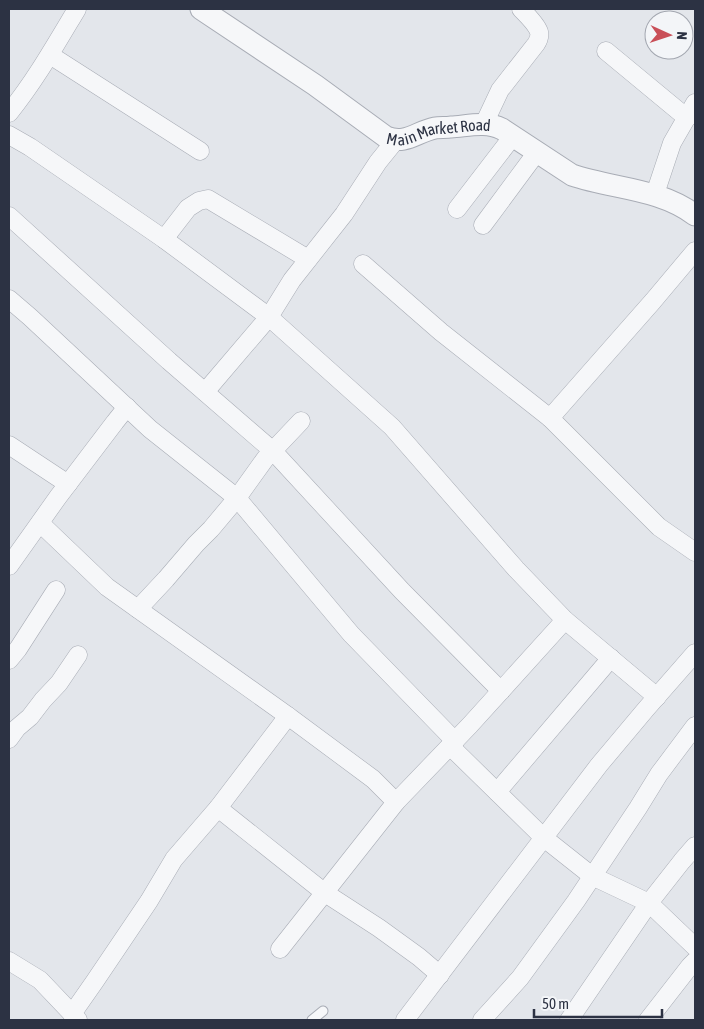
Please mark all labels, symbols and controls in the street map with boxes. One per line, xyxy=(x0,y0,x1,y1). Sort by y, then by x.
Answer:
north arrow xyxy=(644,10,694,60)
text: N xyxy=(674,31,690,40)
street label: Main Market Road xyxy=(385,115,492,149)
scale bar xyxy=(534,986,662,1018)
text: 50 m xyxy=(542,995,569,1012)

